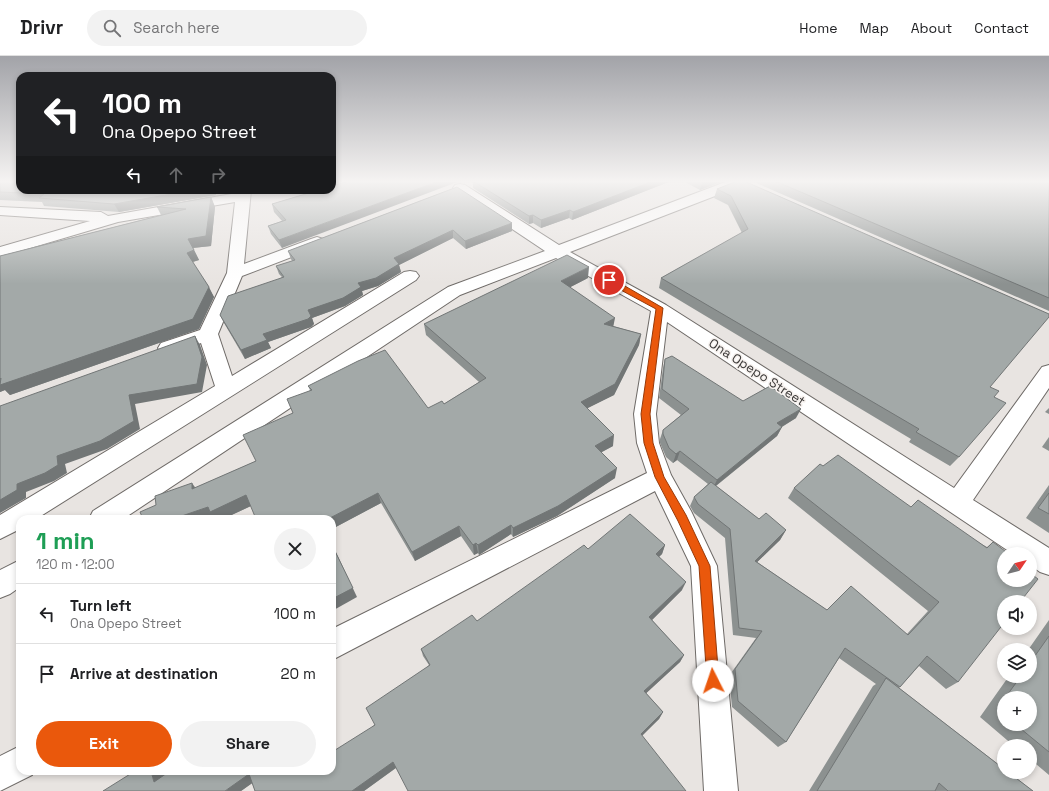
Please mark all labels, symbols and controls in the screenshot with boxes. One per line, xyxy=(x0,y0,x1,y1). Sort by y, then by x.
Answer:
search box xyxy=(87,10,367,46)
text: Drivr xyxy=(20,15,63,40)
icon: search xyxy=(101,17,123,39)
text: Search here xyxy=(133,18,220,37)
text: Home xyxy=(799,19,837,37)
text: Map xyxy=(859,19,889,37)
text: About xyxy=(911,19,952,37)
text: Contact xyxy=(974,19,1029,37)
text: 100 m xyxy=(102,85,182,121)
icon: left xyxy=(36,88,88,140)
text: Ona Opepo Street xyxy=(102,120,257,143)
icon: left xyxy=(123,164,145,186)
icon: ahead xyxy=(165,164,187,186)
icon: right xyxy=(207,164,229,186)
pin xyxy=(592,263,626,297)
icon: arrive xyxy=(598,269,620,291)
street label: Ona Opepo Street xyxy=(706,334,808,410)
text: 1 min xyxy=(36,525,95,556)
button: close xyxy=(274,528,316,570)
north arrow xyxy=(997,547,1037,587)
map controls xyxy=(997,547,1037,779)
text: 120 m · 12:00 xyxy=(36,556,114,573)
button: sound xyxy=(997,595,1037,635)
text: Turn left xyxy=(70,596,132,615)
icon: left xyxy=(36,603,58,625)
text: 100 m xyxy=(274,604,316,623)
text: Ona Opepo Street xyxy=(70,615,182,632)
button: layers xyxy=(997,643,1037,683)
position arrow xyxy=(692,660,734,702)
icon: arrive xyxy=(36,663,58,685)
text: Arrive at destination xyxy=(70,664,218,683)
text: 20 m xyxy=(281,664,316,683)
button: + xyxy=(997,691,1037,731)
button: Exit xyxy=(36,721,172,767)
button: Share xyxy=(180,721,316,767)
button: − xyxy=(997,739,1037,779)

